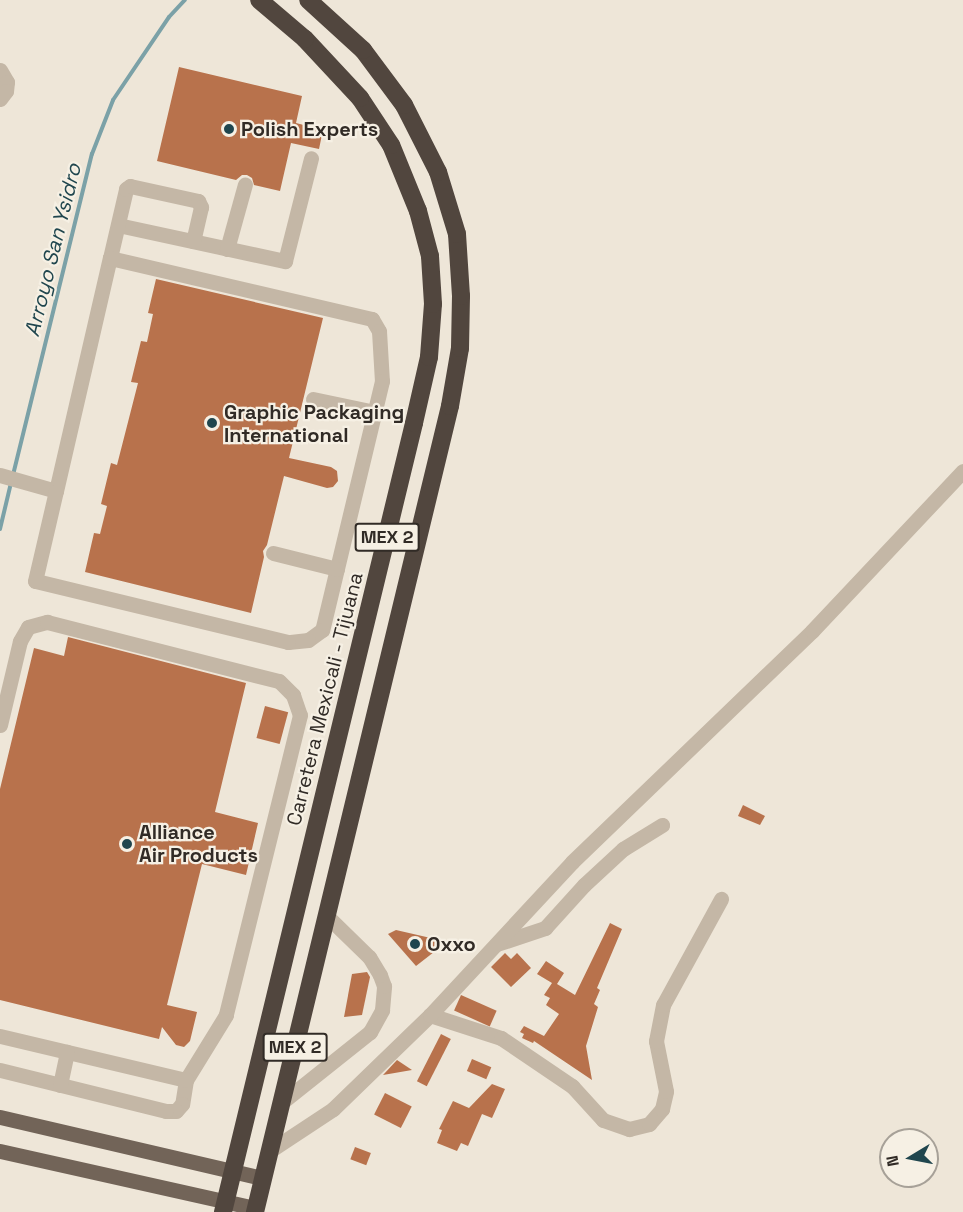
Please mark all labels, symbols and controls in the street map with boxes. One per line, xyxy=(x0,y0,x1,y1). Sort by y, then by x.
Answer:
place label: Polish Experts xyxy=(241,117,378,141)
marker: Polish Experts xyxy=(222,122,236,136)
water label: Arroyo San Ysidro xyxy=(19,161,87,339)
place label: Graphic Packaging International xyxy=(224,400,404,447)
marker: Graphic Packaging International xyxy=(205,416,219,430)
road number: MEX 2 xyxy=(354,522,420,552)
street label: Carretera Mexicali - Tijuana xyxy=(282,569,368,829)
place label: Alliance Air Products xyxy=(139,820,258,867)
marker: Alliance Air Products xyxy=(120,837,134,851)
place label: Oxxo xyxy=(427,932,476,956)
marker: Oxxo xyxy=(408,937,422,951)
road number: MEX 2 xyxy=(262,1032,328,1062)
north arrow xyxy=(879,1128,939,1188)
text: N xyxy=(881,1154,904,1168)

